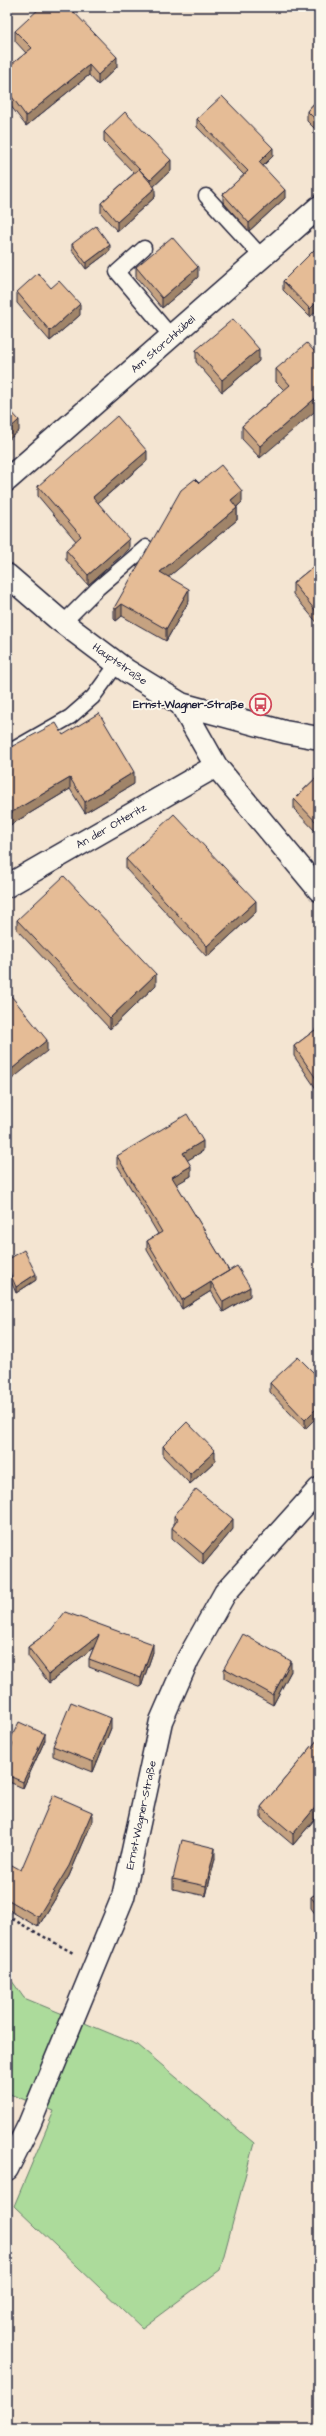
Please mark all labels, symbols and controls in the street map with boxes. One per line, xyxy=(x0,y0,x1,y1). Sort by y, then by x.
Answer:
street label: Am Storchhübel xyxy=(127,312,199,376)
street label: Hauptstraße xyxy=(90,640,150,688)
bus stop icon: Ernst-Wagner-Straße xyxy=(247,691,273,717)
place label: Ernst-Wagner-Straße xyxy=(133,697,244,714)
street label: An der Otteritz xyxy=(73,800,149,852)
street label: Ernst-Wagner-Straße xyxy=(122,1759,161,1871)

